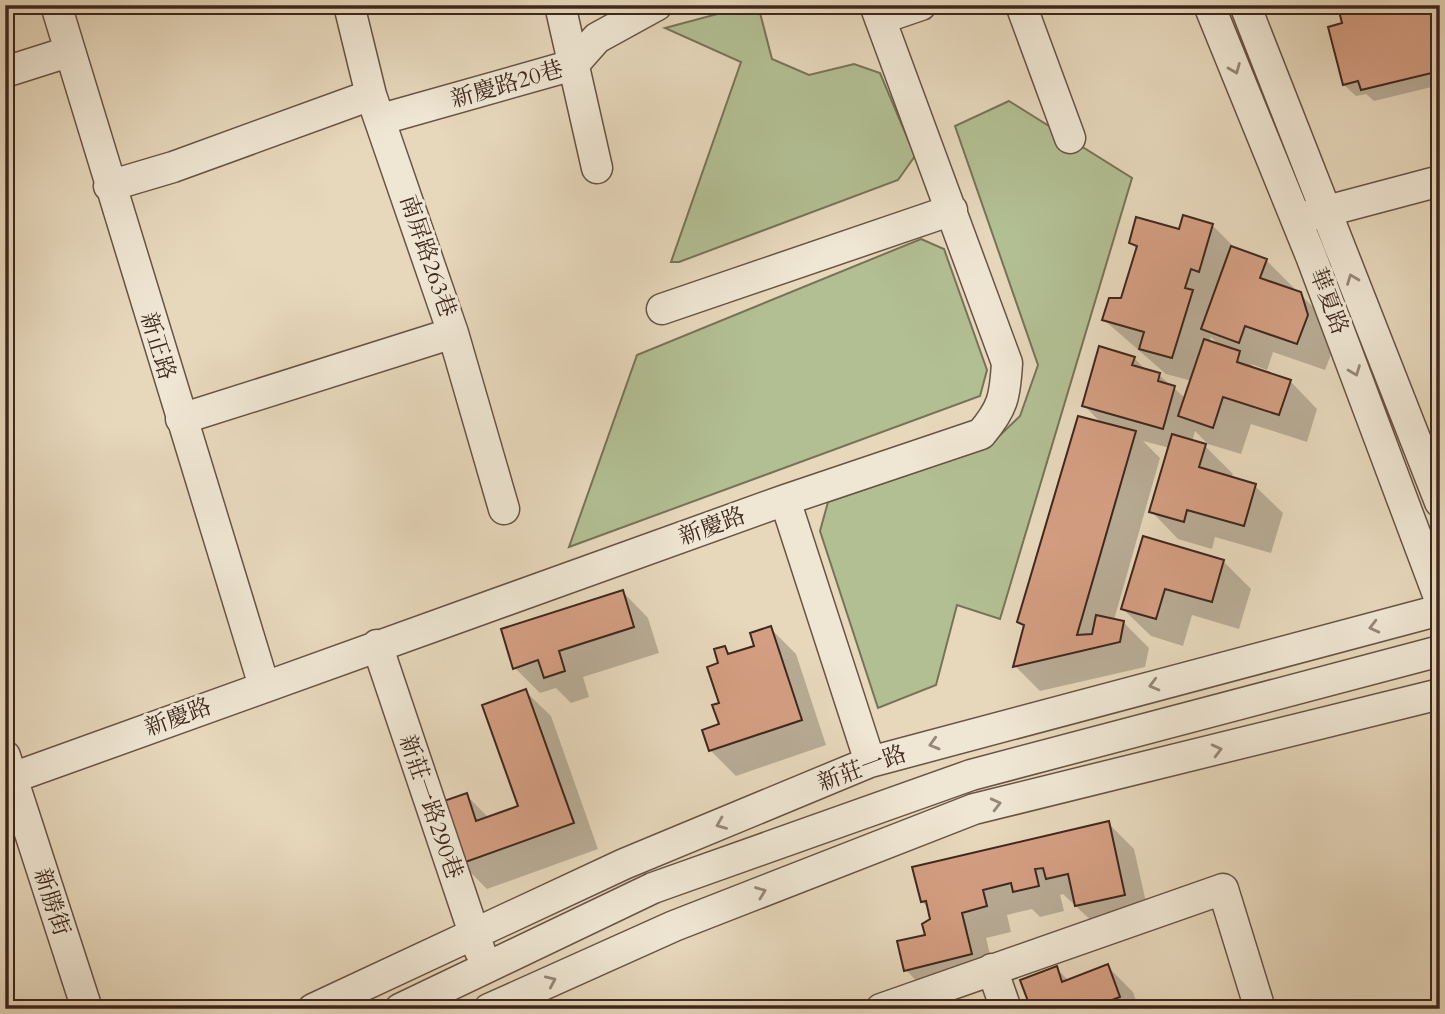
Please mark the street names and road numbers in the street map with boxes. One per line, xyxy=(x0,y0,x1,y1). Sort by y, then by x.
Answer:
street label: 新慶路20巷 xyxy=(447,53,567,115)
street label: 南屏路263巷 xyxy=(393,191,463,321)
street label: 華夏路 xyxy=(1302,263,1356,339)
street label: 新正路 xyxy=(133,308,183,384)
street label: 新慶路 xyxy=(674,500,750,552)
street label: 新慶路 xyxy=(140,691,216,743)
street label: 新莊一路290巷 xyxy=(392,731,470,883)
street label: 新莊一路 xyxy=(813,738,911,798)
street label: 新勝街 xyxy=(27,864,77,940)

